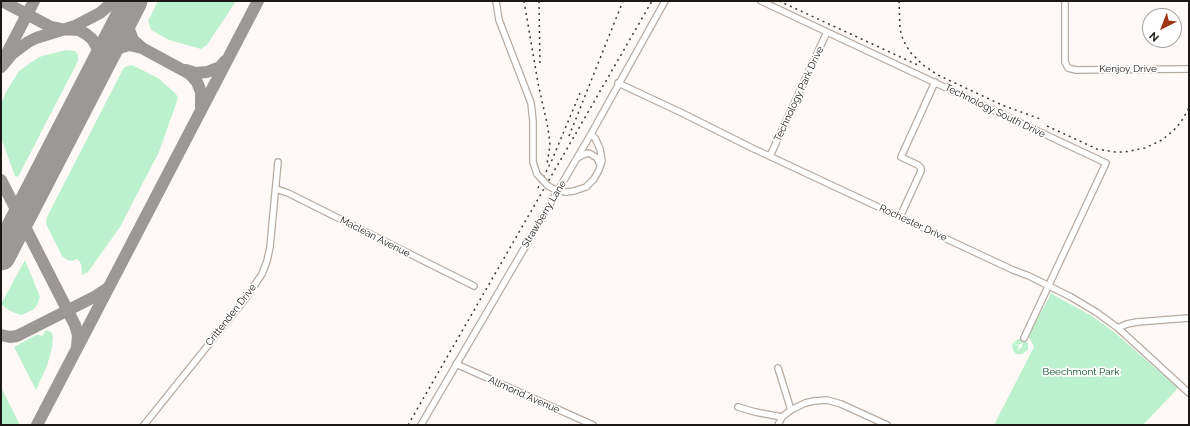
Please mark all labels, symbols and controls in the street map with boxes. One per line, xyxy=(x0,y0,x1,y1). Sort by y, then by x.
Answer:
north arrow xyxy=(1142,8,1182,48)
text: N xyxy=(1147,29,1162,44)
street label: Technology Park Drive xyxy=(772,45,826,143)
street label: Kenjoy Drive xyxy=(1099,63,1157,75)
street label: Technology South Drive xyxy=(943,81,1047,141)
street label: Strawberry Lane xyxy=(519,178,569,250)
street label: Rochester Drive xyxy=(877,202,949,244)
street label: Maclean Avenue xyxy=(338,214,412,260)
street label: Crittenden Drive xyxy=(203,282,259,348)
park label: Beechmont Park xyxy=(1043,366,1119,378)
street label: Allmond Avenue xyxy=(486,374,562,416)

